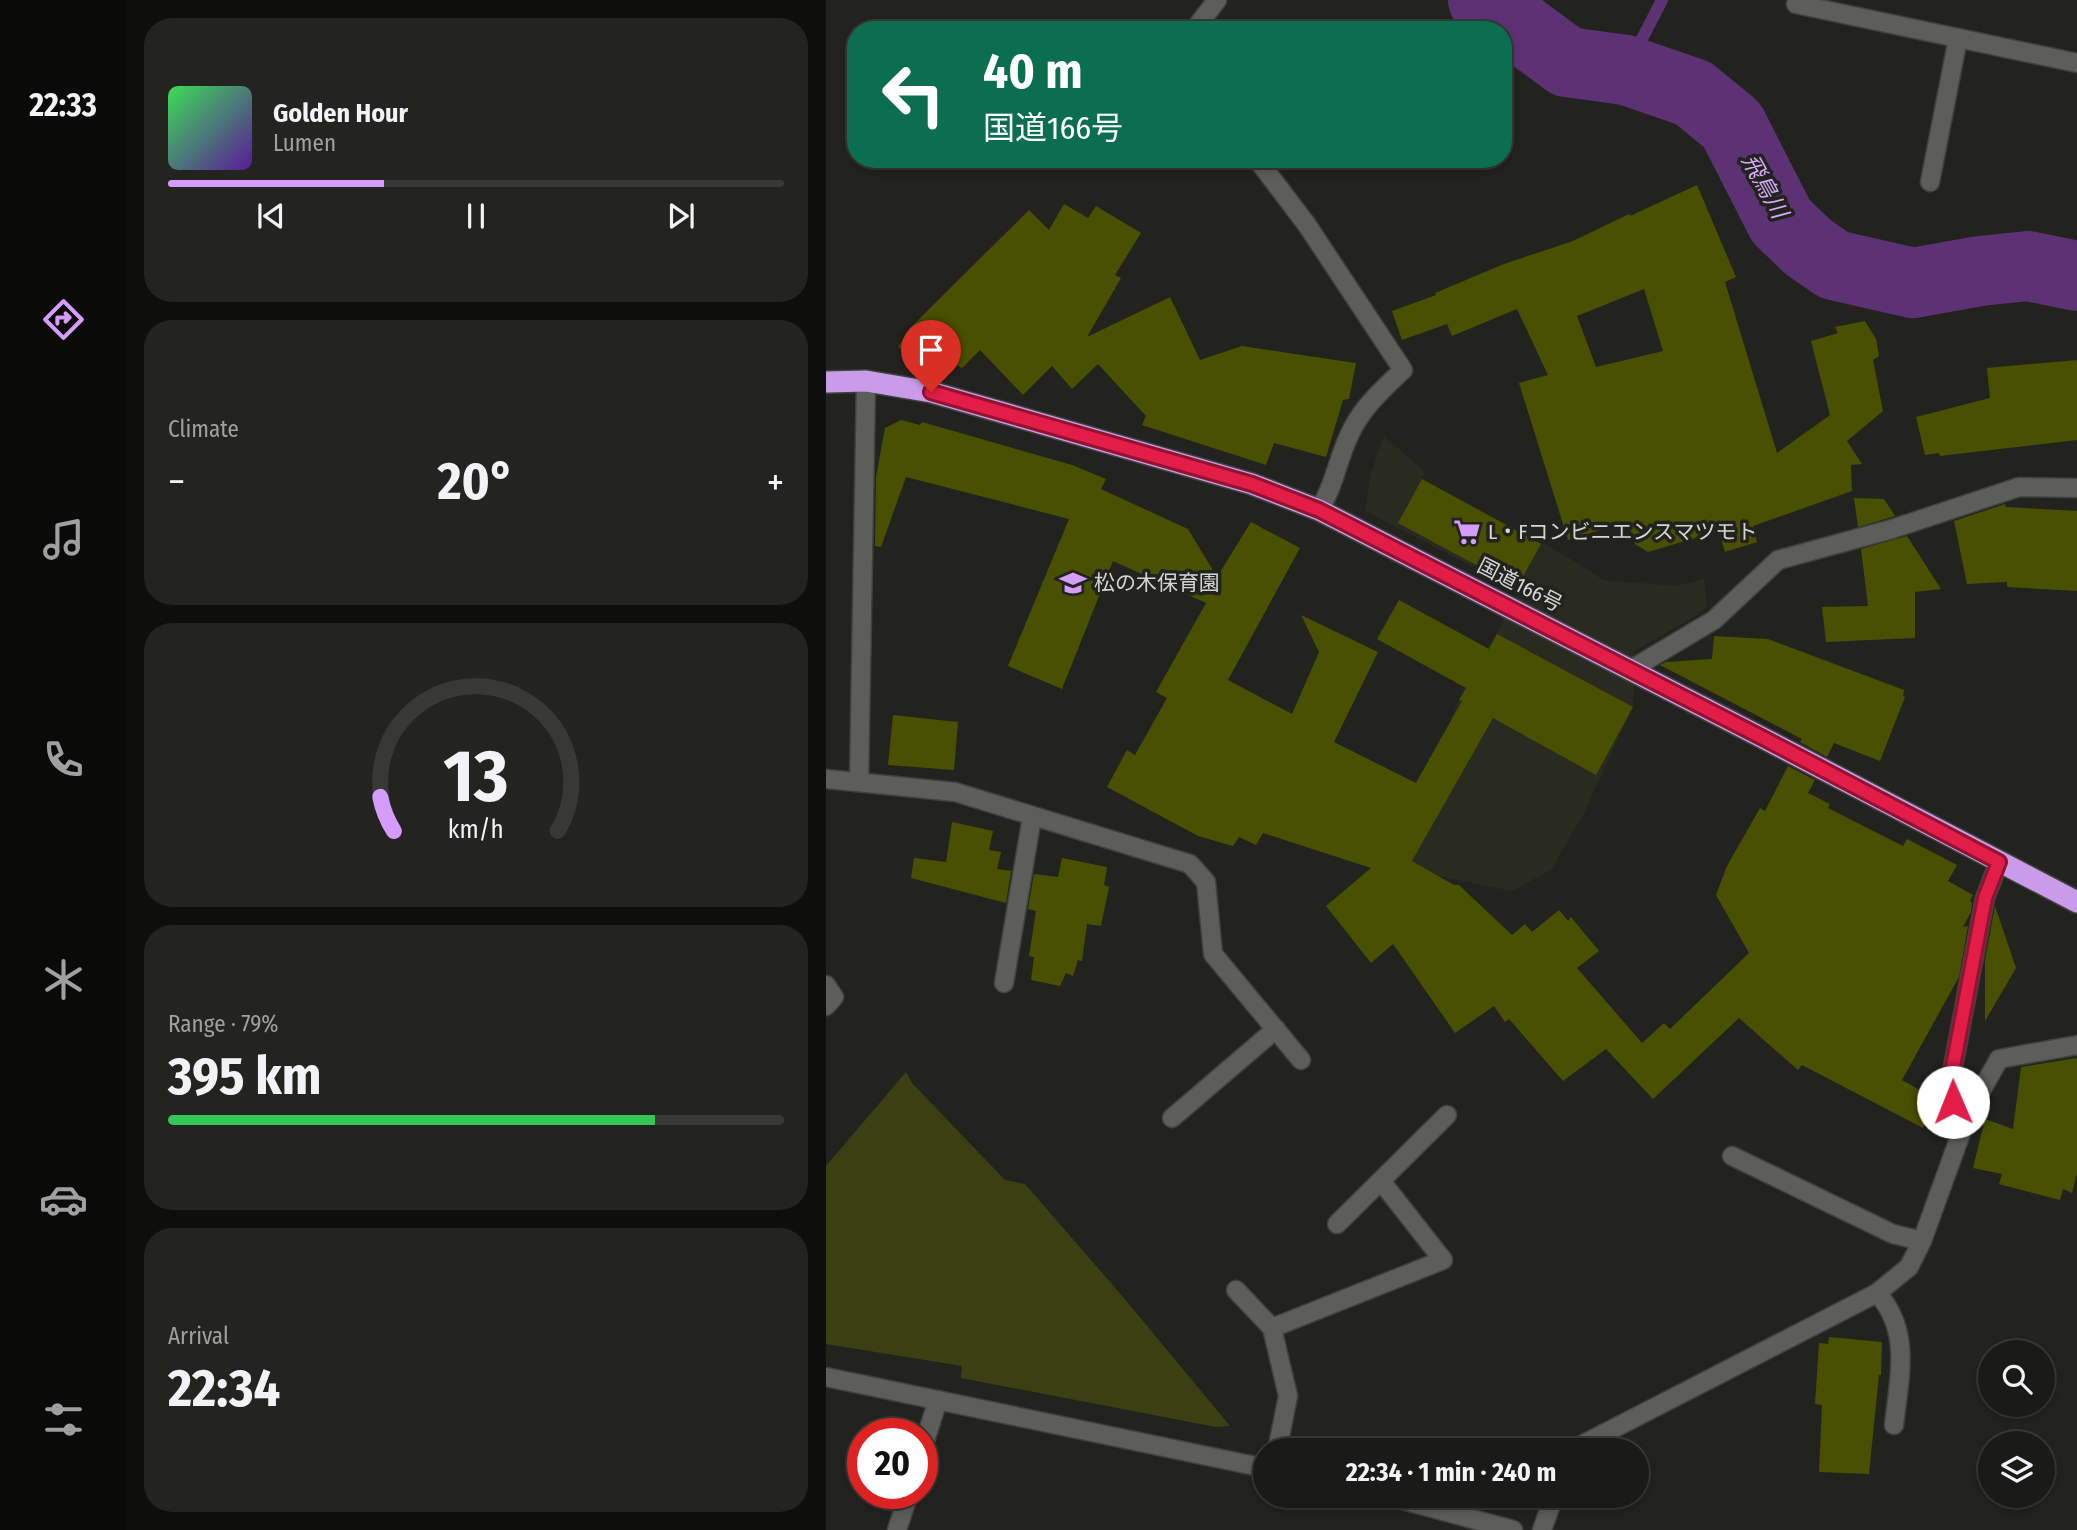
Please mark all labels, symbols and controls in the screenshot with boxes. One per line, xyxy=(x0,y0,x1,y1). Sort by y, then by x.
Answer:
text: 40 m xyxy=(983,42,1083,101)
icon: left xyxy=(868,49,959,140)
text: 22:33 xyxy=(29,86,97,124)
text: Golden Hour xyxy=(273,98,408,129)
text: 国道166号 xyxy=(983,109,1123,147)
text: Lumen xyxy=(273,129,336,157)
water label: 飛鳥川 xyxy=(1736,149,1795,226)
icon: previous xyxy=(252,197,290,235)
icon: pause xyxy=(457,197,495,235)
icon: next xyxy=(662,197,700,235)
icon: directions xyxy=(39,295,88,344)
pin xyxy=(901,320,961,392)
icon: arrive xyxy=(912,331,950,369)
text: Climate xyxy=(168,415,239,443)
text: 20° xyxy=(438,450,514,513)
text: − xyxy=(168,459,185,505)
text: + xyxy=(767,459,784,505)
icon: music xyxy=(39,515,88,564)
supermarket icon: L・Fコンビニエンスマツモト xyxy=(1452,517,1482,547)
place label: L・Fコンビニエンスマツモト xyxy=(1488,519,1757,545)
street label: 国道166号 xyxy=(1473,553,1567,617)
school or university icon: 松の木保育園 xyxy=(1058,568,1088,598)
place label: 松の木保育園 xyxy=(1094,570,1220,596)
text: 13 xyxy=(443,733,509,820)
icon: phone xyxy=(39,735,88,784)
text: km/h xyxy=(448,815,504,845)
icon: climate xyxy=(39,955,88,1004)
text: Range · 79% xyxy=(168,1010,279,1038)
text: 395 km xyxy=(168,1045,322,1108)
position arrow xyxy=(1916,1065,1990,1139)
icon: car xyxy=(39,1175,88,1224)
text: Arrival xyxy=(168,1322,229,1350)
map controls xyxy=(1978,1340,2055,1508)
button: search xyxy=(1978,1340,2055,1417)
text: 22:34 xyxy=(168,1357,280,1420)
icon: filters xyxy=(39,1395,88,1444)
speed limit sign: 20 xyxy=(847,1418,938,1509)
button: layers xyxy=(1978,1431,2055,1508)
text: 22:34 · 1 min · 240 m xyxy=(1346,1457,1556,1488)

